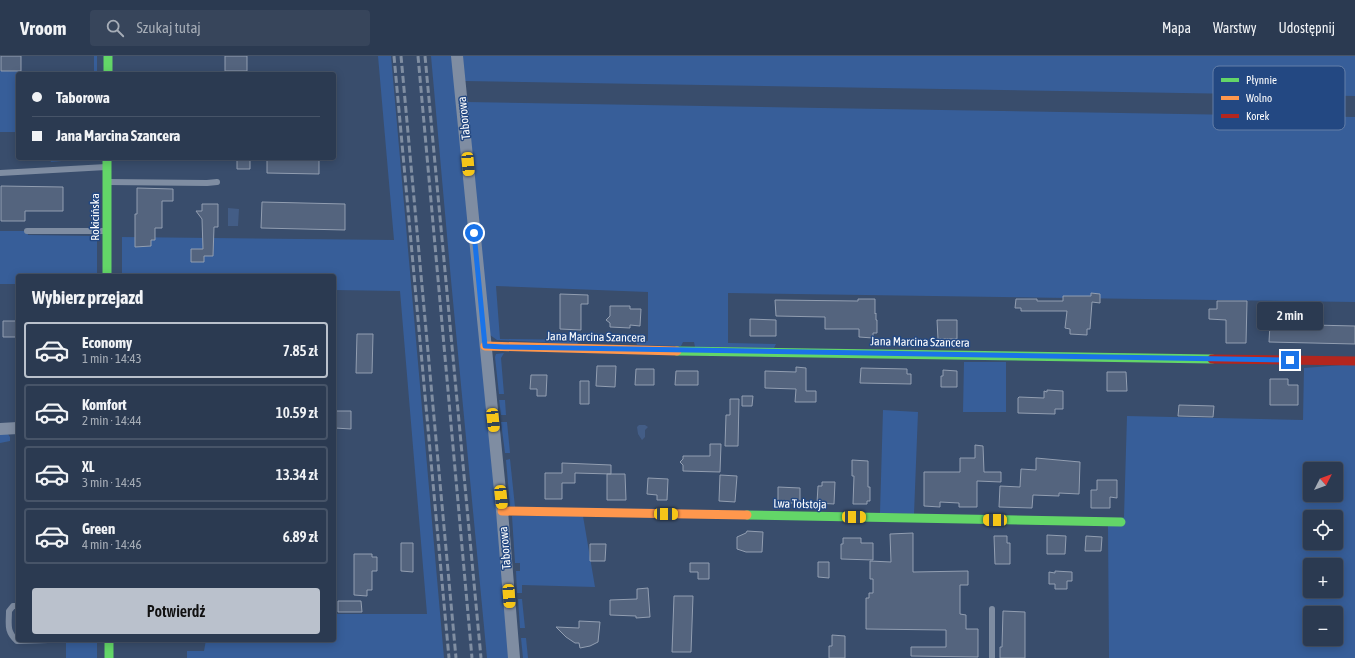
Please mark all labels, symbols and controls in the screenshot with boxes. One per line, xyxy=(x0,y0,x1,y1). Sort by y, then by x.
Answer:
search box xyxy=(90,10,370,46)
text: Vroom xyxy=(20,17,66,39)
icon: search xyxy=(104,17,126,39)
text: Szukaj tutaj xyxy=(136,19,201,36)
text: Mapa xyxy=(1162,20,1191,36)
text: Warstwy xyxy=(1213,20,1256,36)
text: Udostępnij xyxy=(1278,20,1335,36)
legend xyxy=(1213,66,1345,130)
text: Płynnie xyxy=(1246,74,1277,86)
text: Taborowa xyxy=(56,89,110,106)
text: Wolno xyxy=(1246,92,1272,104)
street label: Taborowa xyxy=(455,96,473,140)
text: Korek xyxy=(1246,110,1270,122)
text: Jana Marcina Szancera xyxy=(56,127,180,144)
car xyxy=(461,152,475,176)
street label: Rokicińska xyxy=(88,193,102,241)
route start xyxy=(465,224,483,242)
text: Wybierz przejazd xyxy=(32,287,143,308)
callout: 2 min xyxy=(1257,302,1323,330)
text: 2 min xyxy=(1277,308,1303,323)
street label: Jana Marcina Szancera xyxy=(546,329,646,345)
icon: car xyxy=(34,332,70,368)
text: Economy xyxy=(82,334,132,351)
street label: Jana Marcina Szancera xyxy=(870,334,970,350)
text: 7.85 zł xyxy=(283,342,318,359)
text: 1 min · 14:43 xyxy=(82,351,142,366)
route end xyxy=(1281,351,1299,369)
icon: car xyxy=(34,394,70,430)
text: Komfort xyxy=(82,396,127,413)
text: 10.59 zł xyxy=(276,404,318,421)
car xyxy=(486,407,500,433)
text: 2 min · 14:44 xyxy=(82,413,142,428)
icon: car xyxy=(34,456,70,492)
text: XL xyxy=(82,458,95,475)
north arrow xyxy=(1303,462,1343,502)
map controls xyxy=(1303,462,1343,646)
text: 13.34 zł xyxy=(276,466,318,483)
text: 3 min · 14:45 xyxy=(82,475,142,490)
car xyxy=(494,484,508,510)
street label: Lwa Tołstoja xyxy=(773,497,827,511)
car xyxy=(654,508,678,520)
button: locate xyxy=(1303,510,1343,550)
car xyxy=(842,511,866,523)
car xyxy=(983,514,1007,526)
icon: car xyxy=(34,518,70,554)
text: Green xyxy=(82,520,115,537)
street label: Taborowa xyxy=(496,526,514,570)
text: 6.89 zł xyxy=(283,528,318,545)
text: 4 min · 14:46 xyxy=(82,537,142,552)
button: + xyxy=(1303,558,1343,598)
car xyxy=(502,584,516,608)
button: Potwierdź xyxy=(32,588,320,634)
button: − xyxy=(1303,606,1343,646)

